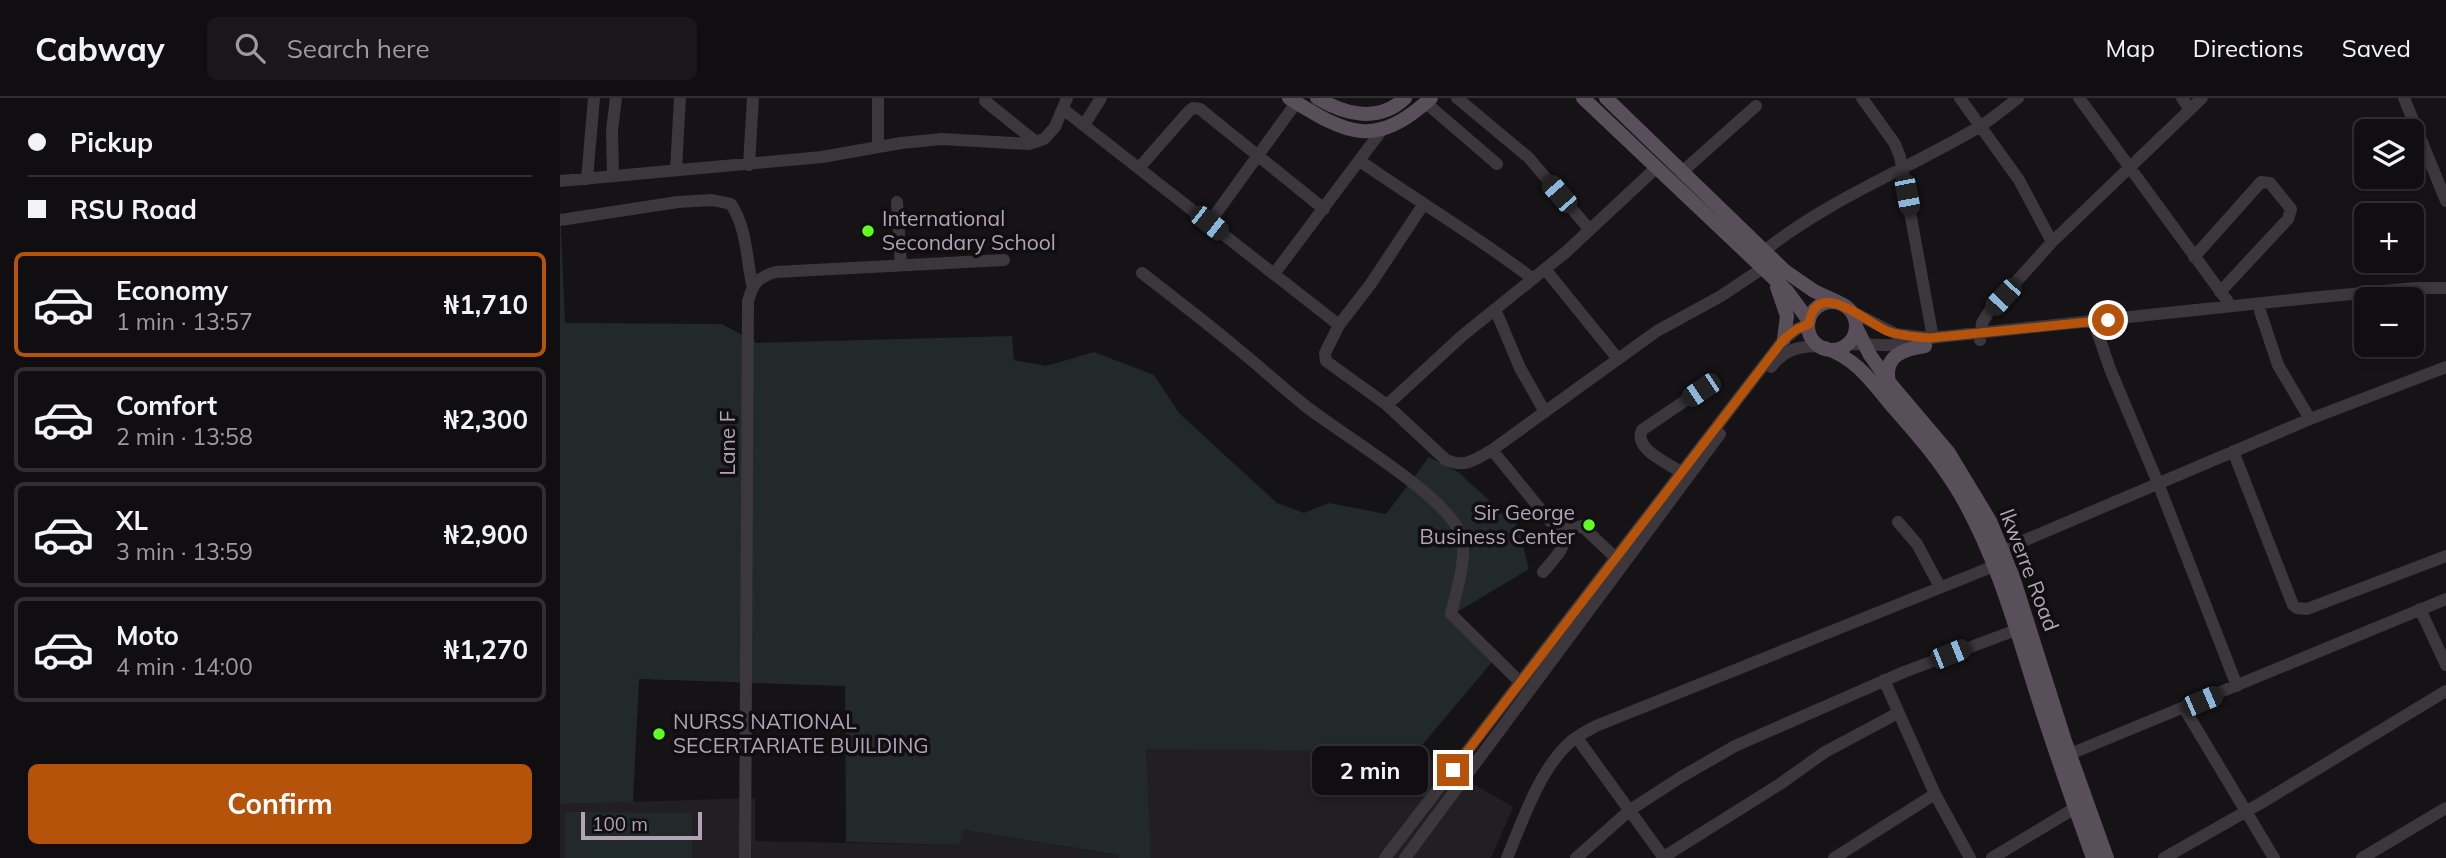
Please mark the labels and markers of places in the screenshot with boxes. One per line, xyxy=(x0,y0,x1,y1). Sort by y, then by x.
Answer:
place label: International Secondary School xyxy=(882,205,1056,255)
marker: International Secondary School xyxy=(860,223,876,239)
place label: Sir George Business Center xyxy=(1419,499,1575,549)
marker: Sir George Business Center xyxy=(1581,517,1597,533)
place label: NURSS NATIONAL SECERTARIATE BUILDING xyxy=(673,708,929,758)
marker: NURSS NATIONAL SECERTARIATE BUILDING xyxy=(651,726,667,742)

